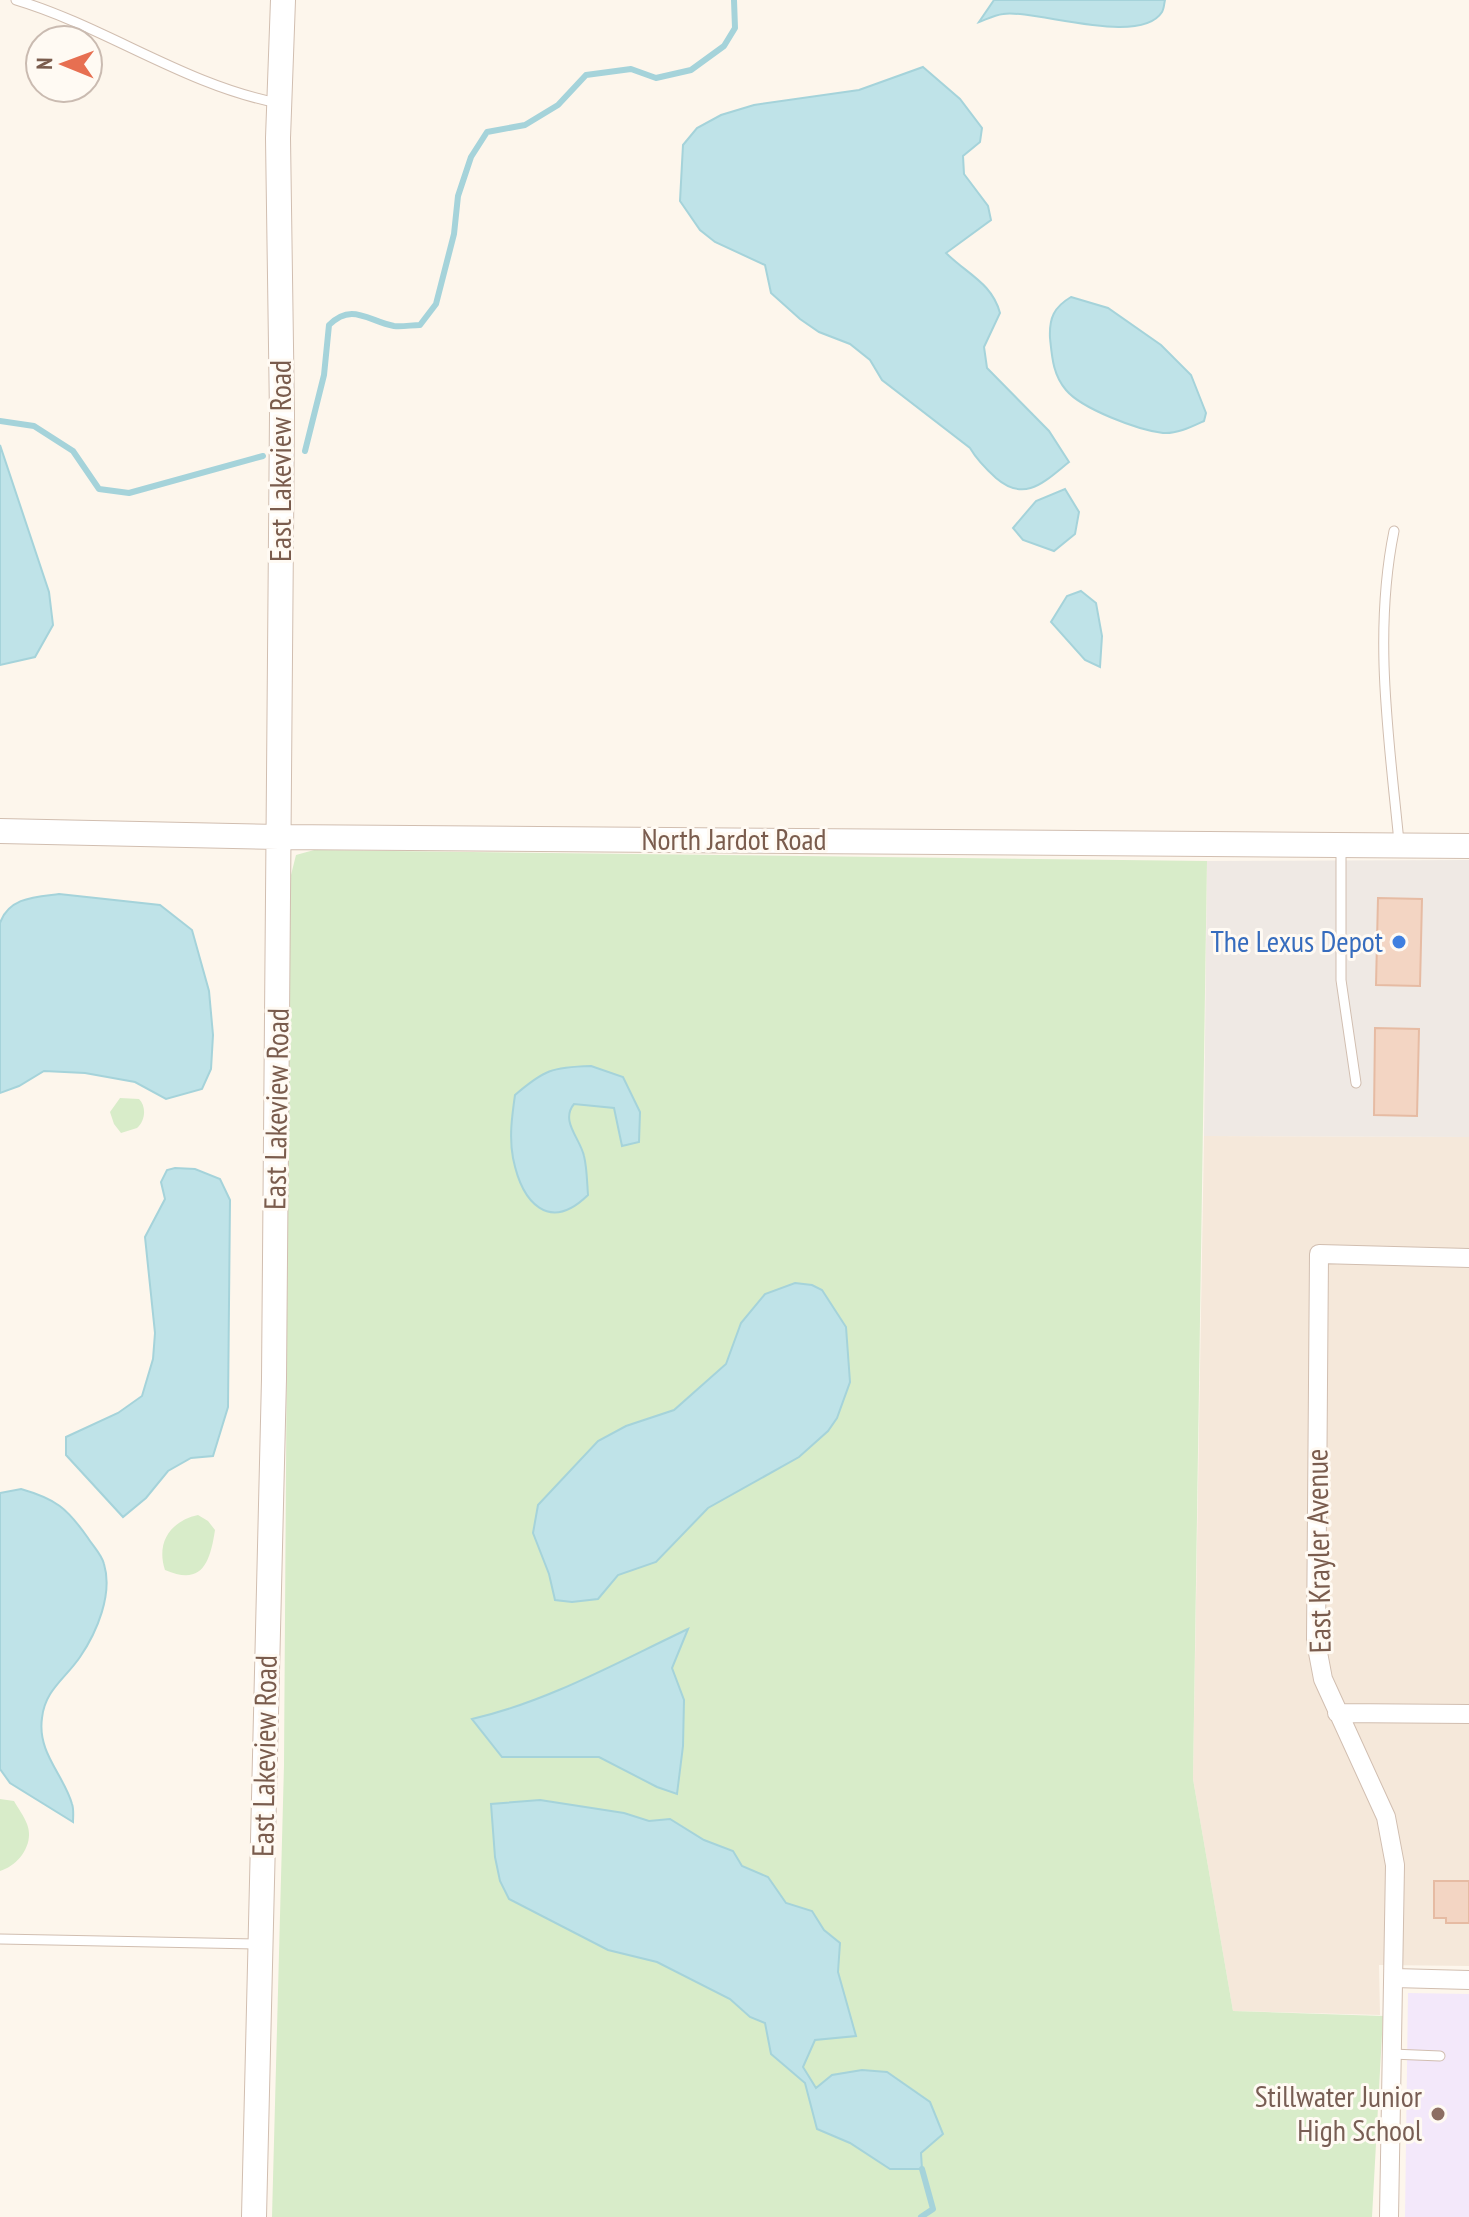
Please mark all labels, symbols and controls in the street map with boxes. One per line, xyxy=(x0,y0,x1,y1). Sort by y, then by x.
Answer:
north arrow xyxy=(24,24,104,104)
text: N xyxy=(30,57,58,70)
street label: East Lakeview Road xyxy=(260,360,299,562)
street label: North Jardot Road xyxy=(641,819,827,858)
place label: The Lexus Depot xyxy=(1210,921,1384,960)
marker: The Lexus Depot xyxy=(1390,933,1408,951)
street label: East Lakeview Road xyxy=(254,1008,297,1210)
street label: East Krayler Avenue xyxy=(1296,1449,1339,1654)
street label: East Lakeview Road xyxy=(242,1655,285,1857)
place label: Stillwater Junior High School xyxy=(1255,2076,1423,2149)
marker: Stillwater Junior High School xyxy=(1429,2105,1447,2123)

